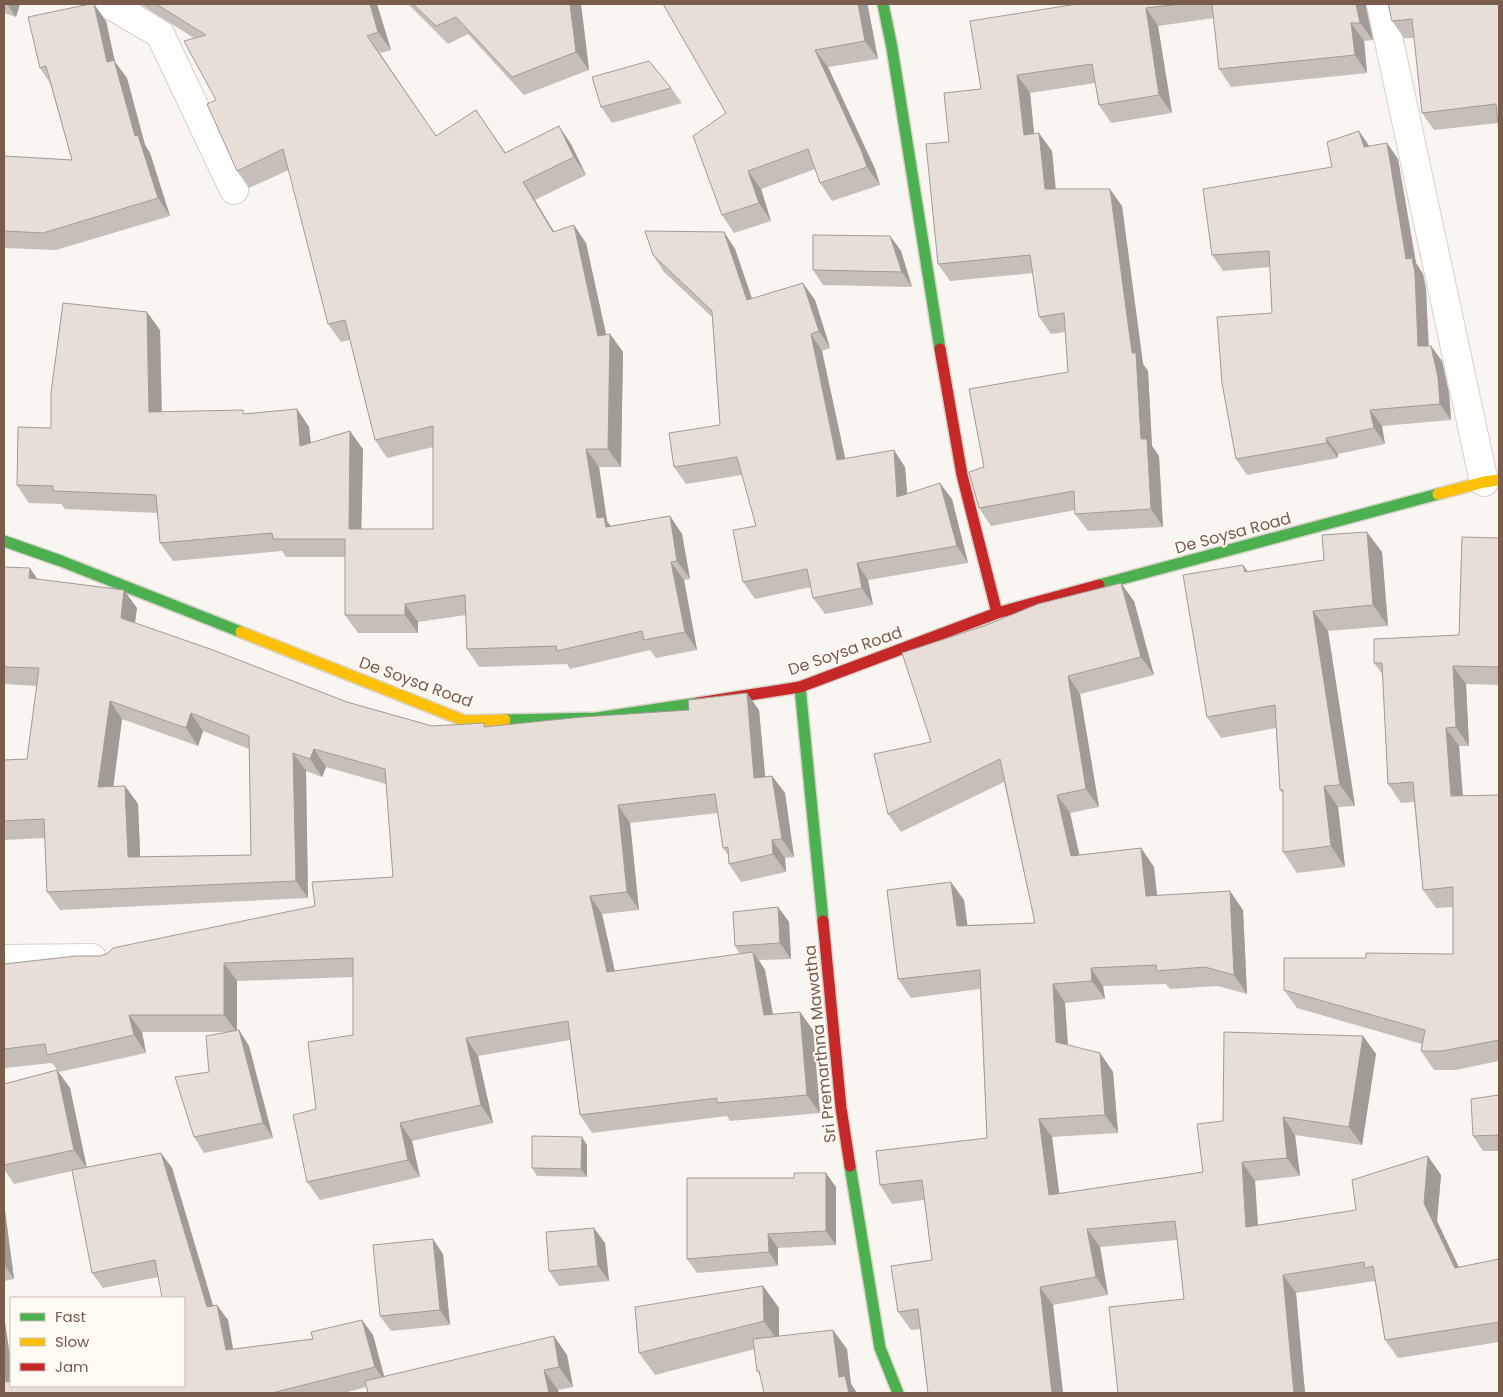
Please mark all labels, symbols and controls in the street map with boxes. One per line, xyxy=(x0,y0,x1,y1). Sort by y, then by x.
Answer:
street label: De Soysa Road xyxy=(1172,506,1294,560)
street label: De Soysa Road xyxy=(785,621,905,681)
street label: De Soysa Road xyxy=(356,651,476,713)
street label: Sri Premarthna Mawatha xyxy=(798,944,842,1144)
legend xyxy=(10,1297,185,1387)
text: Fast xyxy=(55,1306,86,1327)
text: Slow xyxy=(55,1331,90,1352)
text: Jam xyxy=(55,1356,89,1377)

